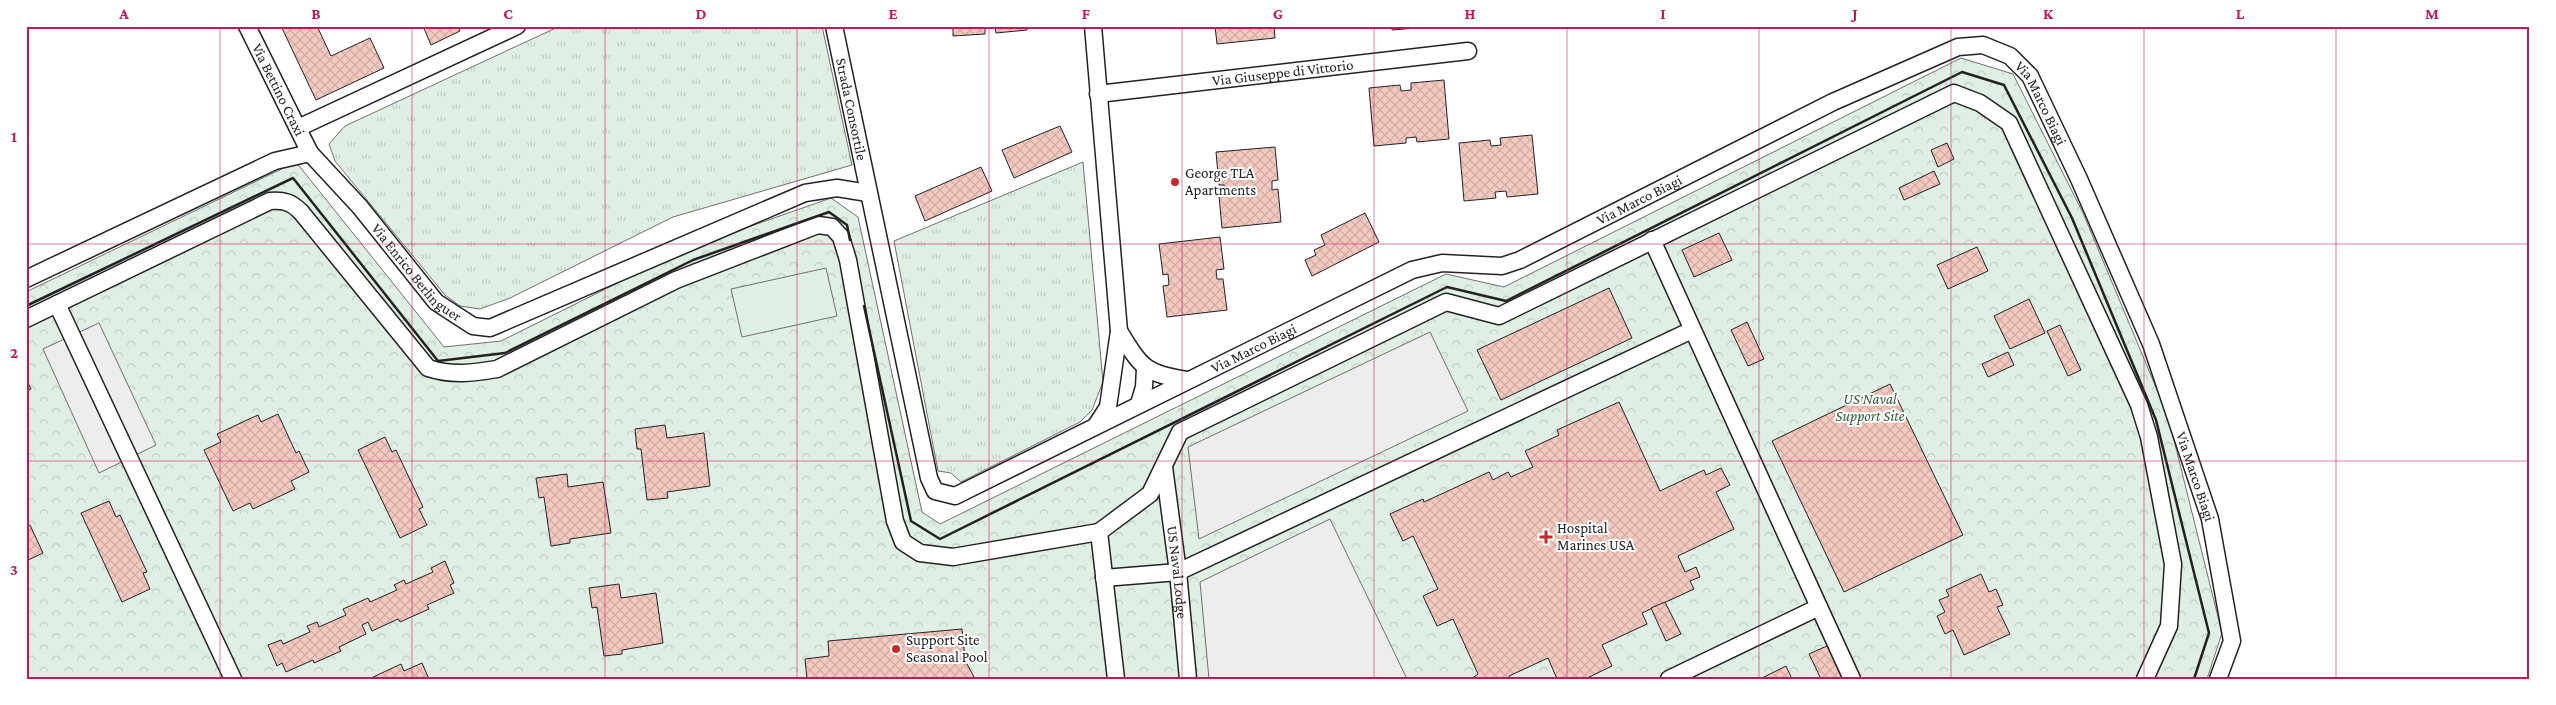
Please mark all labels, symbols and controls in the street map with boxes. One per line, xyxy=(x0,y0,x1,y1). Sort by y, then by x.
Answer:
text: A xyxy=(118,5,129,22)
text: B xyxy=(311,5,321,22)
text: C xyxy=(503,5,513,22)
text: D xyxy=(695,5,707,22)
text: E xyxy=(888,5,898,22)
text: F xyxy=(1082,5,1091,22)
text: G xyxy=(1273,5,1283,22)
text: H xyxy=(1465,5,1476,22)
text: I xyxy=(1660,5,1666,22)
text: J xyxy=(1850,5,1858,22)
text: K xyxy=(2043,5,2054,22)
text: L xyxy=(2236,5,2245,22)
text: M xyxy=(2425,5,2439,22)
street label: Via Bettino Craxi xyxy=(249,41,308,138)
street label: Via Giuseppe di Vittorio xyxy=(1211,56,1354,89)
street label: Strada Consortile xyxy=(833,57,870,162)
street label: Via Marco Biagi xyxy=(2012,58,2070,148)
text: 1 xyxy=(11,128,17,145)
place label: George TLA Apartments xyxy=(1185,165,1256,199)
street label: Via Marco Biagi xyxy=(1594,172,1684,228)
marker: George TLA Apartments xyxy=(1169,176,1181,188)
street label: Via Enrico Berlinguer xyxy=(368,220,465,325)
street label: Via Marco Biagi xyxy=(1208,320,1299,376)
text: 2 xyxy=(10,344,18,361)
park label: US Naval Support Site xyxy=(1836,391,1905,425)
street label: Via Marco Biagi xyxy=(2173,430,2218,523)
place label: Hospital Marines USA xyxy=(1557,520,1635,553)
street label: US Naval Lodge xyxy=(1164,525,1190,620)
marker: Hospital Marines USA xyxy=(1539,530,1553,544)
text: 3 xyxy=(10,561,18,578)
place label: Support Site Seasonal Pool xyxy=(906,632,988,665)
marker: Support Site Seasonal Pool xyxy=(890,643,902,655)

